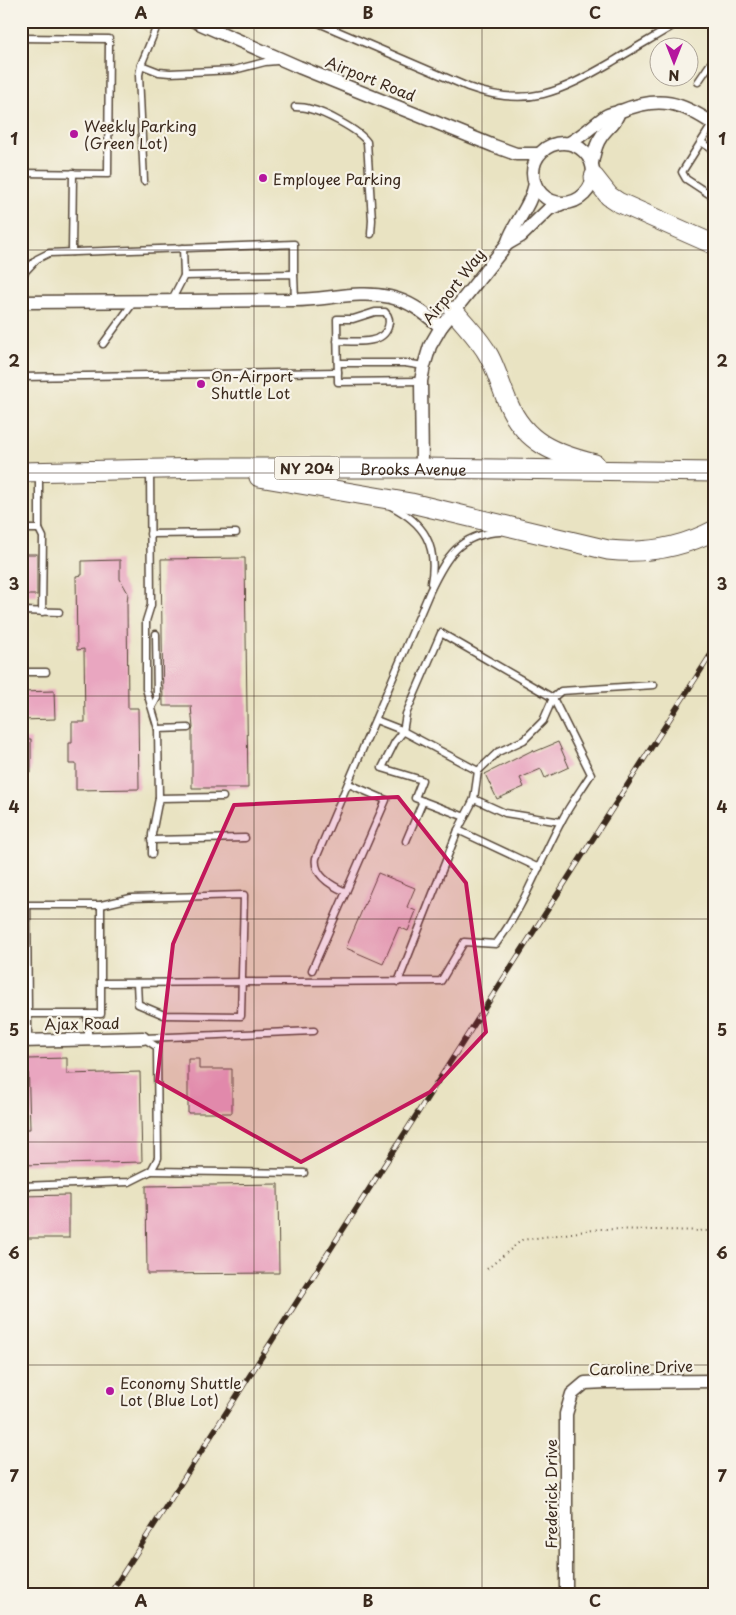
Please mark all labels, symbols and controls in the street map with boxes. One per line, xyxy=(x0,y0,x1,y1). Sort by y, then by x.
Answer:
text: A xyxy=(135,0,148,24)
text: B xyxy=(363,0,374,24)
text: C xyxy=(589,0,601,24)
north arrow xyxy=(648,38,698,88)
street label: Airport Road xyxy=(322,49,420,107)
text: N xyxy=(668,65,680,86)
place label: Weekly Parking (Green Lot) xyxy=(84,114,197,154)
text: 1 xyxy=(10,126,18,150)
text: 1 xyxy=(718,126,726,150)
marker: Weekly Parking (Green Lot) xyxy=(68,128,80,140)
place label: Employee Parking xyxy=(273,167,401,190)
marker: Employee Parking xyxy=(257,172,269,184)
street label: Airport Way xyxy=(416,243,490,329)
text: 2 xyxy=(8,348,20,372)
text: 2 xyxy=(716,348,728,372)
place label: On-Airport Shuttle Lot xyxy=(211,364,293,404)
marker: On-Airport Shuttle Lot xyxy=(195,378,207,390)
road number: NY 204 xyxy=(274,456,340,479)
street label: Brooks Avenue xyxy=(359,457,467,480)
text: 3 xyxy=(9,571,19,595)
text: 3 xyxy=(717,571,727,595)
text: 4 xyxy=(9,794,20,818)
text: 4 xyxy=(717,794,728,818)
street label: Ajax Road xyxy=(44,1011,120,1035)
text: 5 xyxy=(9,1017,19,1041)
text: 5 xyxy=(717,1017,727,1041)
text: 6 xyxy=(8,1240,20,1264)
text: 6 xyxy=(716,1240,728,1264)
street label: Caroline Drive xyxy=(589,1354,693,1380)
place label: Economy Shuttle Lot (Blue Lot) xyxy=(120,1371,242,1411)
marker: Economy Shuttle Lot (Blue Lot) xyxy=(104,1385,116,1397)
street label: Frederick Drive xyxy=(539,1439,562,1549)
text: 7 xyxy=(9,1463,19,1487)
text: 7 xyxy=(717,1463,727,1487)
text: A xyxy=(135,1588,148,1612)
text: B xyxy=(363,1588,374,1612)
text: C xyxy=(589,1588,601,1612)

